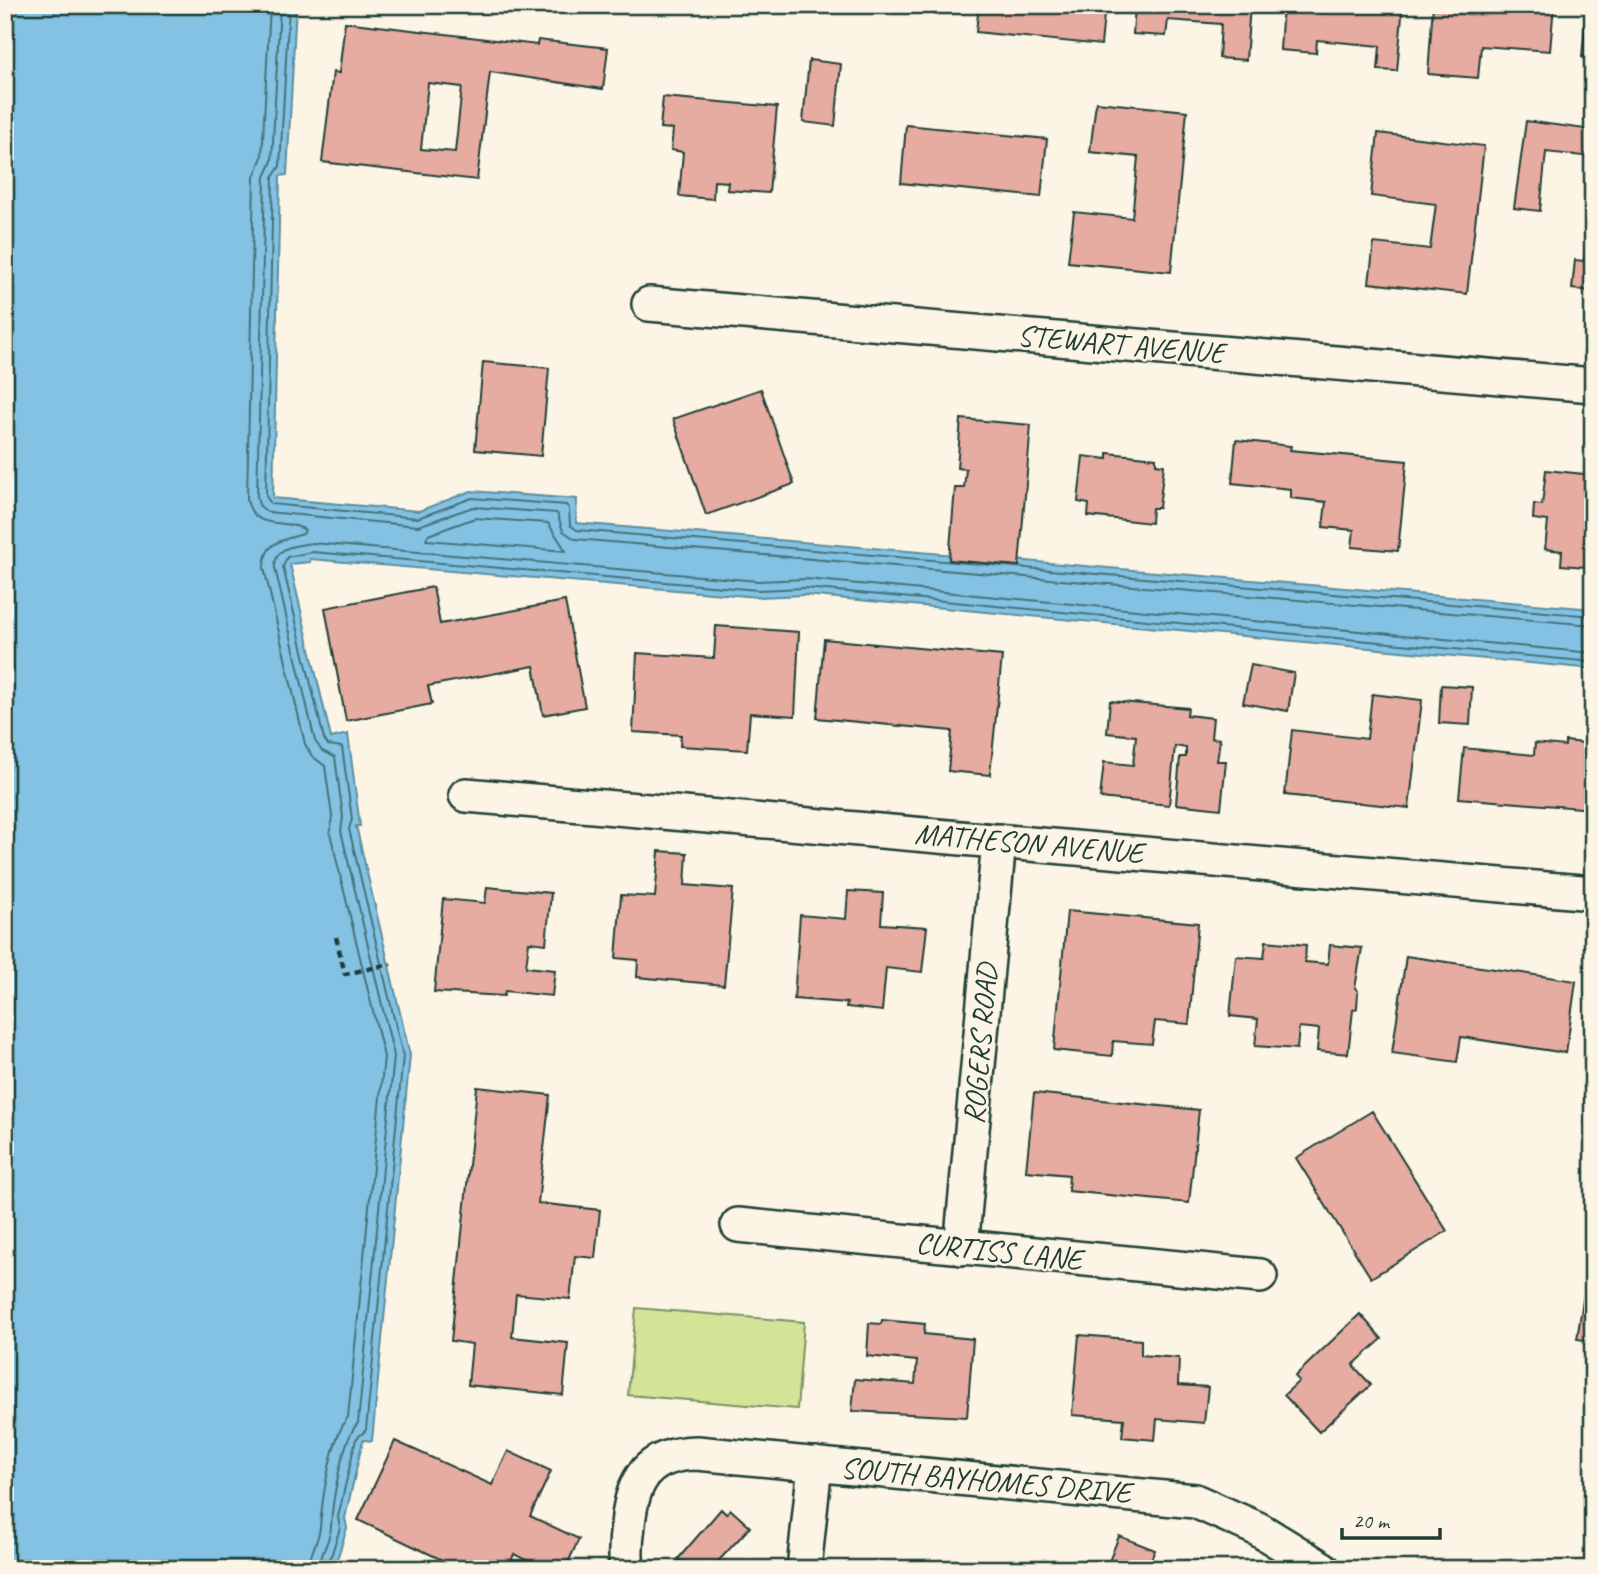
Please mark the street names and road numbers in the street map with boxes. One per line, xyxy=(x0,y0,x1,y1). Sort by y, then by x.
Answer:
street label: STEWART AVENUE xyxy=(1016,316,1229,372)
street label: MATHESON AVENUE xyxy=(913,814,1149,872)
street label: ROGERS ROAD xyxy=(954,960,1006,1126)
street label: CURTISS LANE xyxy=(914,1223,1088,1279)
street label: SOUTH BAYHOMES DRIVE xyxy=(839,1448,1137,1512)

